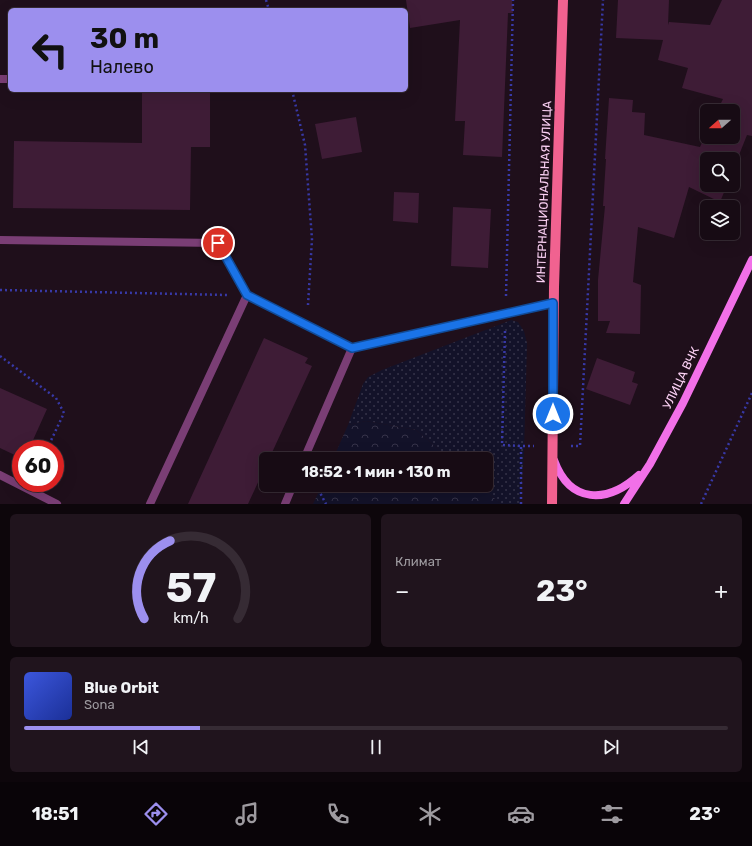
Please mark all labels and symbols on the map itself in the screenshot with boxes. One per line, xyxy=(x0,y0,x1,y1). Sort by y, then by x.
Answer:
street label: ИНТЕРНАЦИОНАЛЬНАЯ УЛИЦА xyxy=(534,101,554,283)
north arrow xyxy=(700,104,740,144)
pin xyxy=(201,226,235,260)
street label: УЛИЦА ВЧК xyxy=(660,344,702,411)
position arrow xyxy=(532,393,574,435)
speed limit sign: 60 xyxy=(12,440,64,492)

